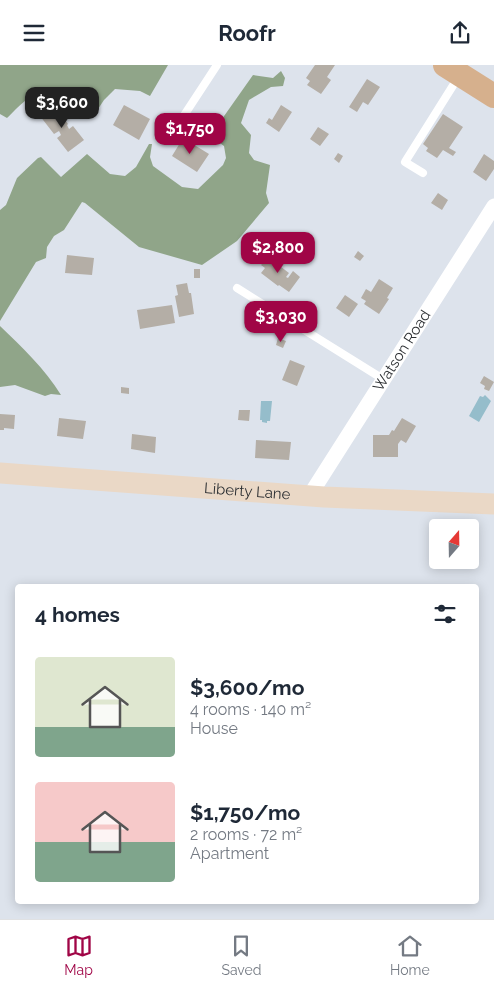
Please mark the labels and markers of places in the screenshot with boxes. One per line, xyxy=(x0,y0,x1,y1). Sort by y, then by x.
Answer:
pin: $3,600 xyxy=(21,87,103,129)
pin: $1,750 xyxy=(149,113,231,155)
pin: $2,800 xyxy=(237,231,319,274)
pin: $3,030 xyxy=(240,301,322,343)

